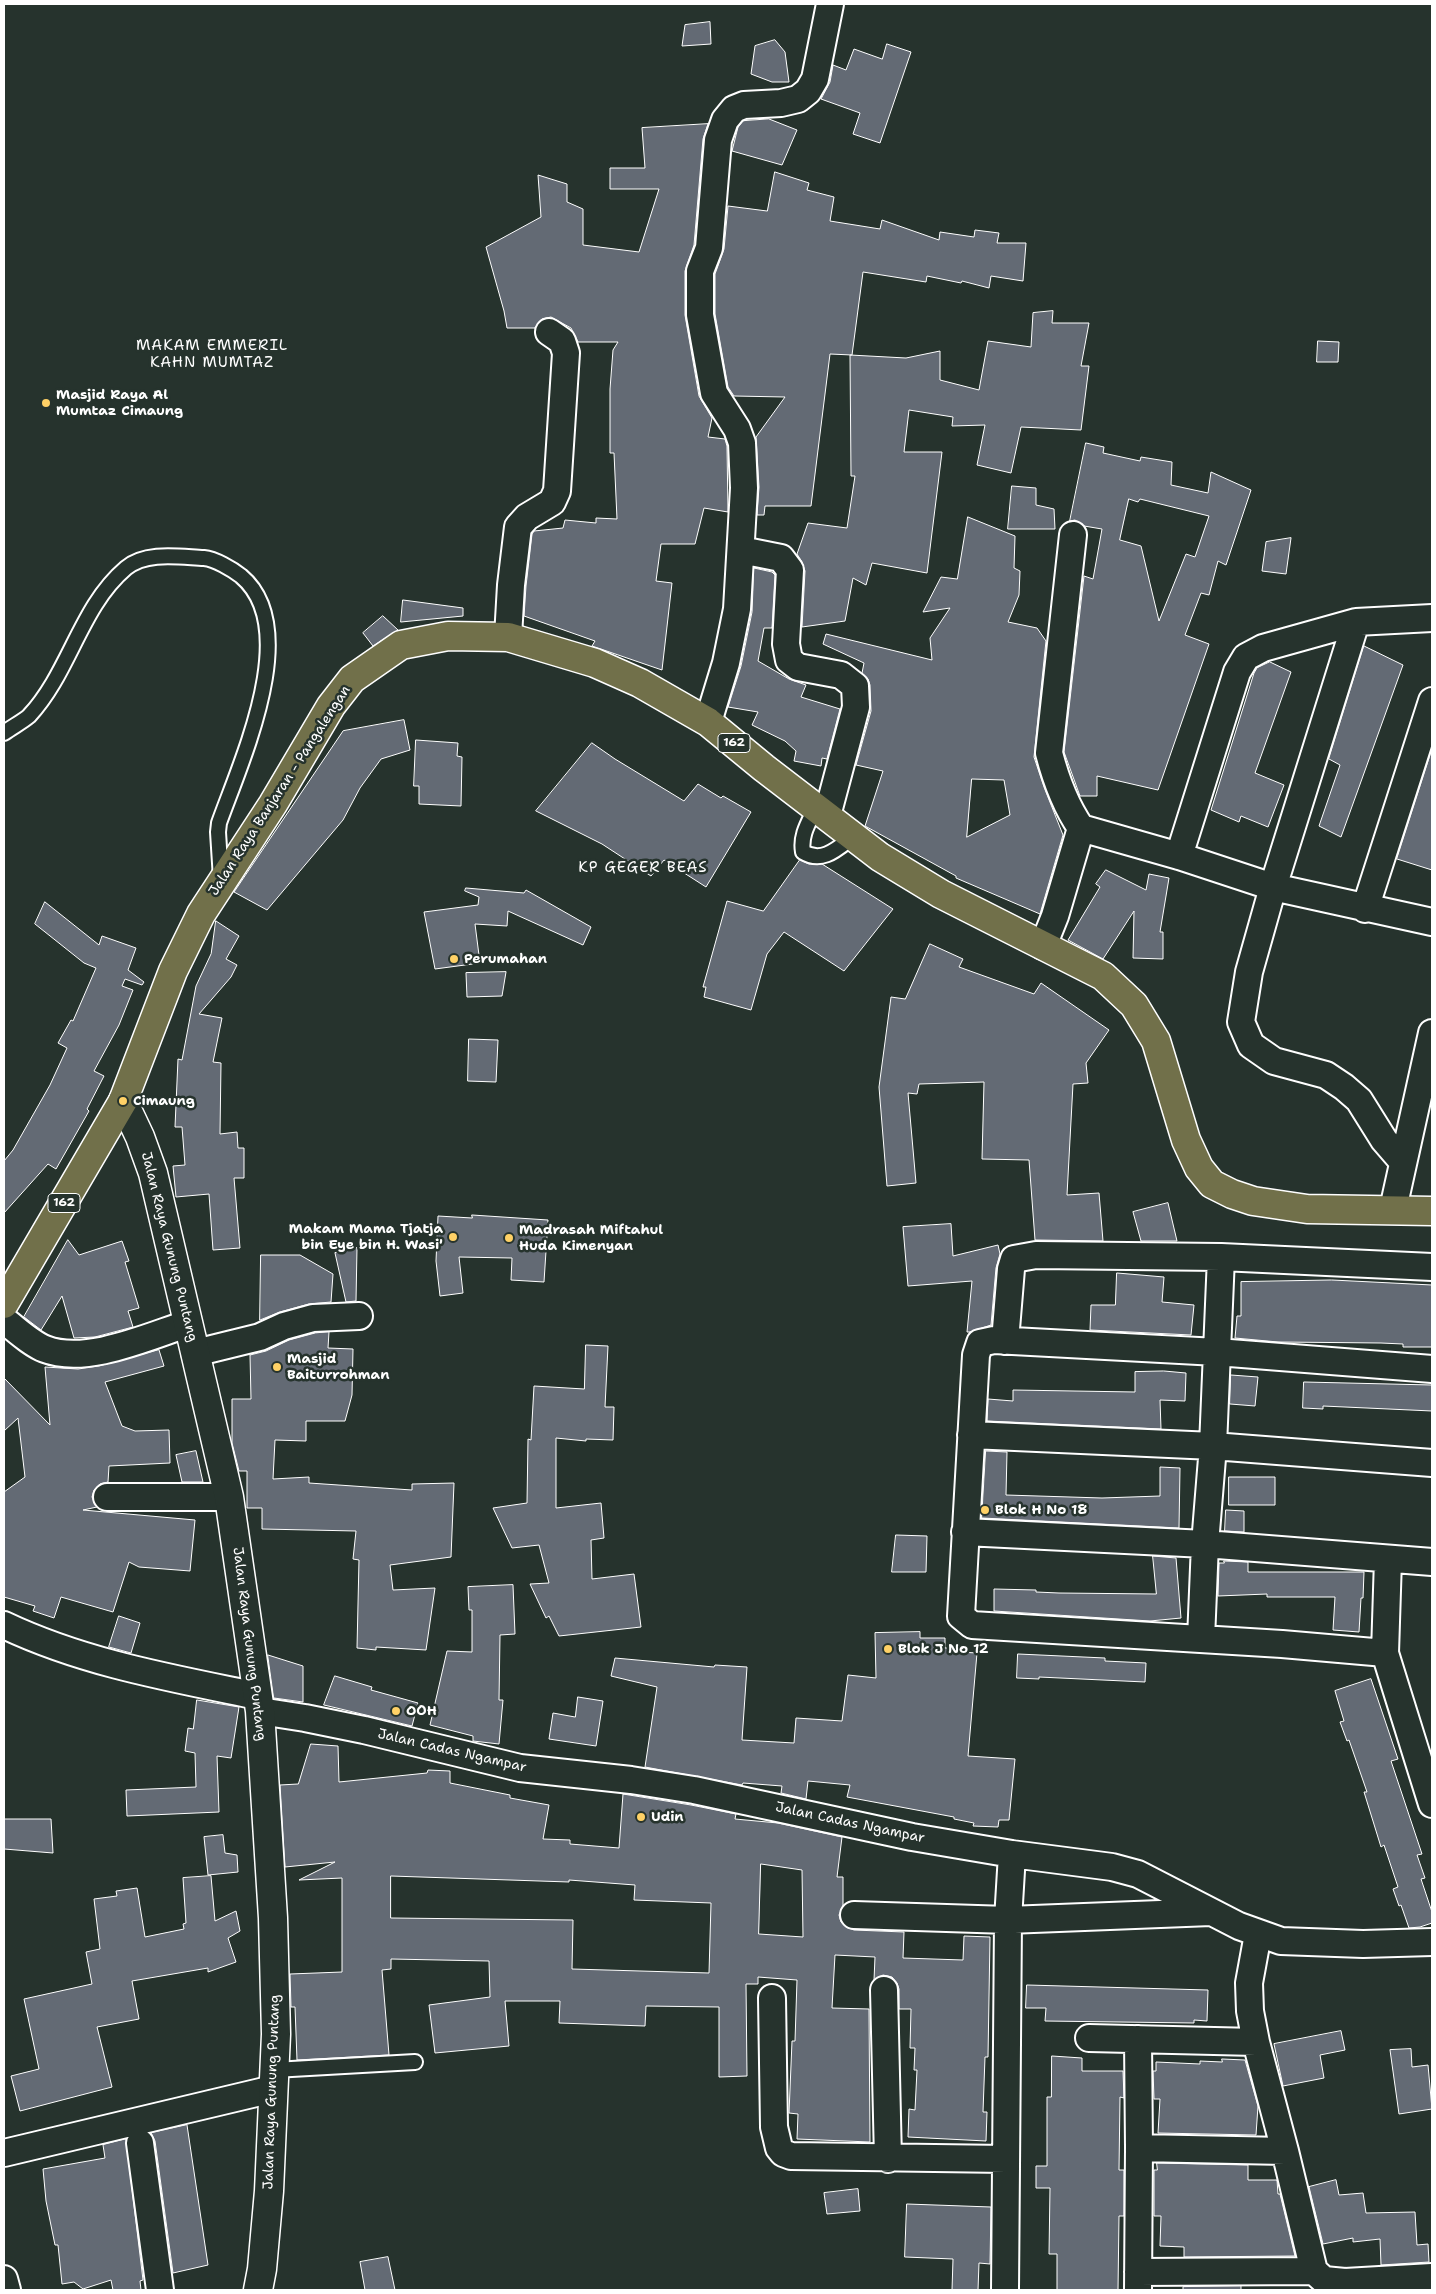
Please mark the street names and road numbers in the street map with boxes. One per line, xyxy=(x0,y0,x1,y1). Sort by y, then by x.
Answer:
street label: Jalan Raya Banjaran - Pangalengan xyxy=(206,683,354,899)
road number: 162 xyxy=(718,734,750,752)
street label: Jalan Raya Gunung Puntang xyxy=(137,1150,201,1344)
road number: 162 xyxy=(48,1194,80,1212)
street label: Jalan Raya Gunung Puntang xyxy=(229,1546,269,1742)
street label: Jalan Cadas Ngampar xyxy=(376,1726,528,1776)
street label: Jalan Cadas Ngampar xyxy=(774,1799,926,1847)
street label: Jalan Raya Gunung Puntang xyxy=(260,1994,284,2190)

